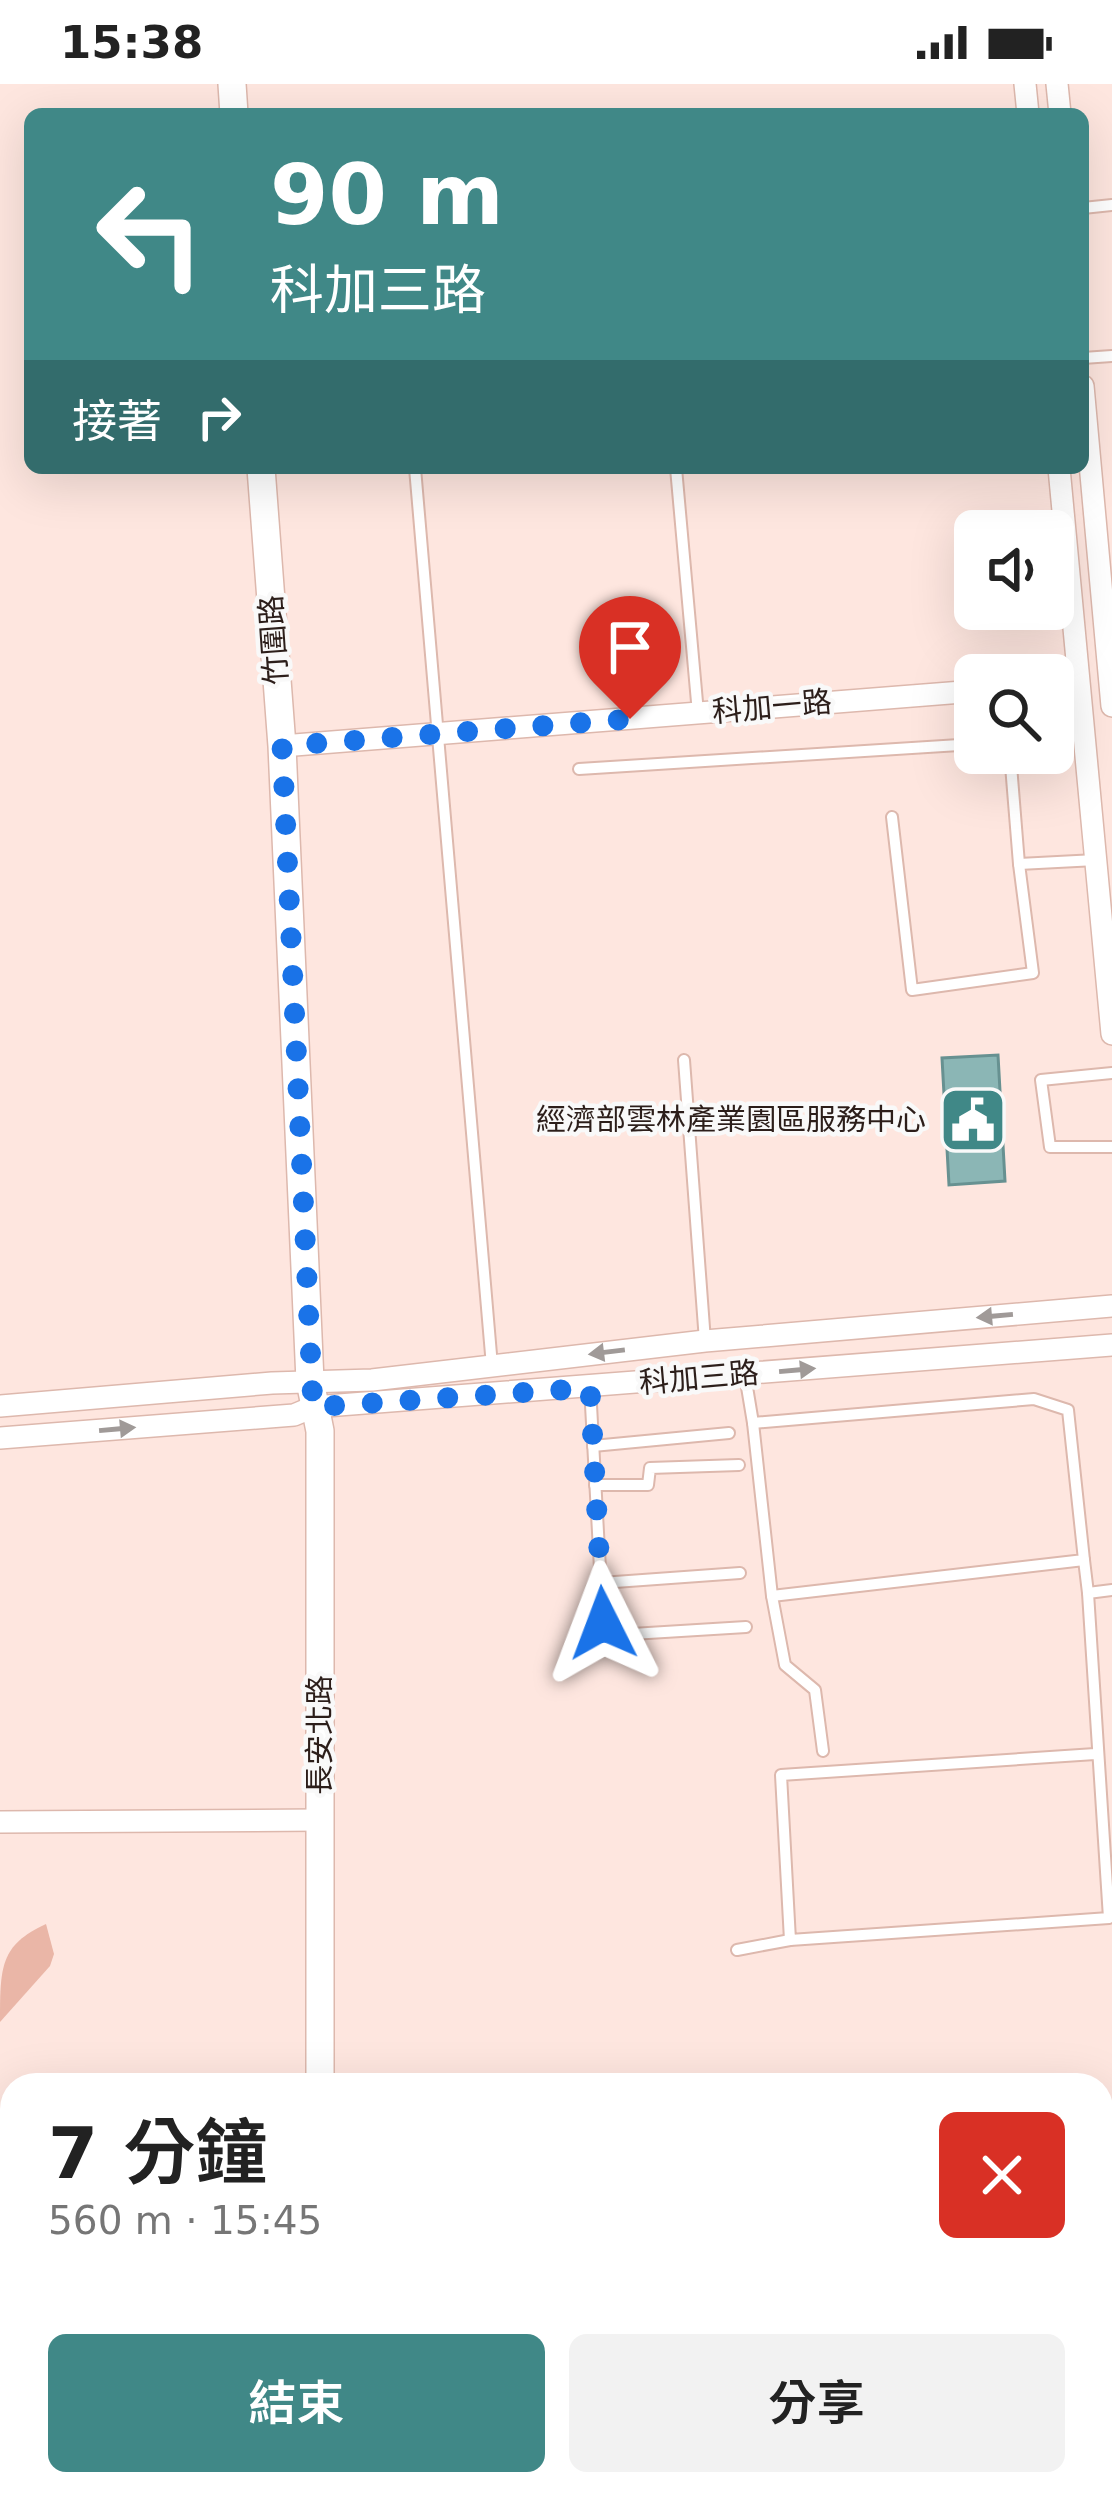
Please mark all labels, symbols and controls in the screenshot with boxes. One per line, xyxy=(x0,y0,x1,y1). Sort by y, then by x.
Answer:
text: 15:38 xyxy=(60,16,203,69)
text: 90 m xyxy=(270,146,504,244)
icon: left xyxy=(72,156,228,312)
text: 科加三路 xyxy=(270,259,486,322)
icon: right xyxy=(186,384,252,450)
text: 接著 xyxy=(72,395,162,448)
map controls xyxy=(954,510,1074,774)
button: sound xyxy=(954,510,1074,630)
street label: 竹圍路 xyxy=(253,594,294,686)
pin xyxy=(579,596,681,719)
icon: arrive xyxy=(597,614,663,680)
button: search xyxy=(954,654,1074,774)
street label: 科加一路 xyxy=(711,684,833,729)
public building icon: 經濟部雲林產業園區服務中心 xyxy=(938,1085,1008,1155)
place label: 經濟部雲林產業園區服務中心 xyxy=(536,1102,926,1137)
one-way arrow xyxy=(976,1307,1013,1326)
one-way arrow xyxy=(588,1343,625,1362)
street label: 科加三路 xyxy=(638,1355,760,1400)
one-way arrow xyxy=(779,1361,816,1380)
one-way arrow xyxy=(99,1419,136,1438)
position arrow xyxy=(540,1560,666,1686)
street label: 長安北路 xyxy=(302,1675,337,1795)
text: 7 分鐘 xyxy=(48,2111,267,2195)
button: close xyxy=(939,2112,1065,2238)
text: 560 m · 15:45 xyxy=(48,2198,322,2243)
button: 結束 xyxy=(48,2334,545,2472)
button: 分享 xyxy=(569,2334,1065,2472)

